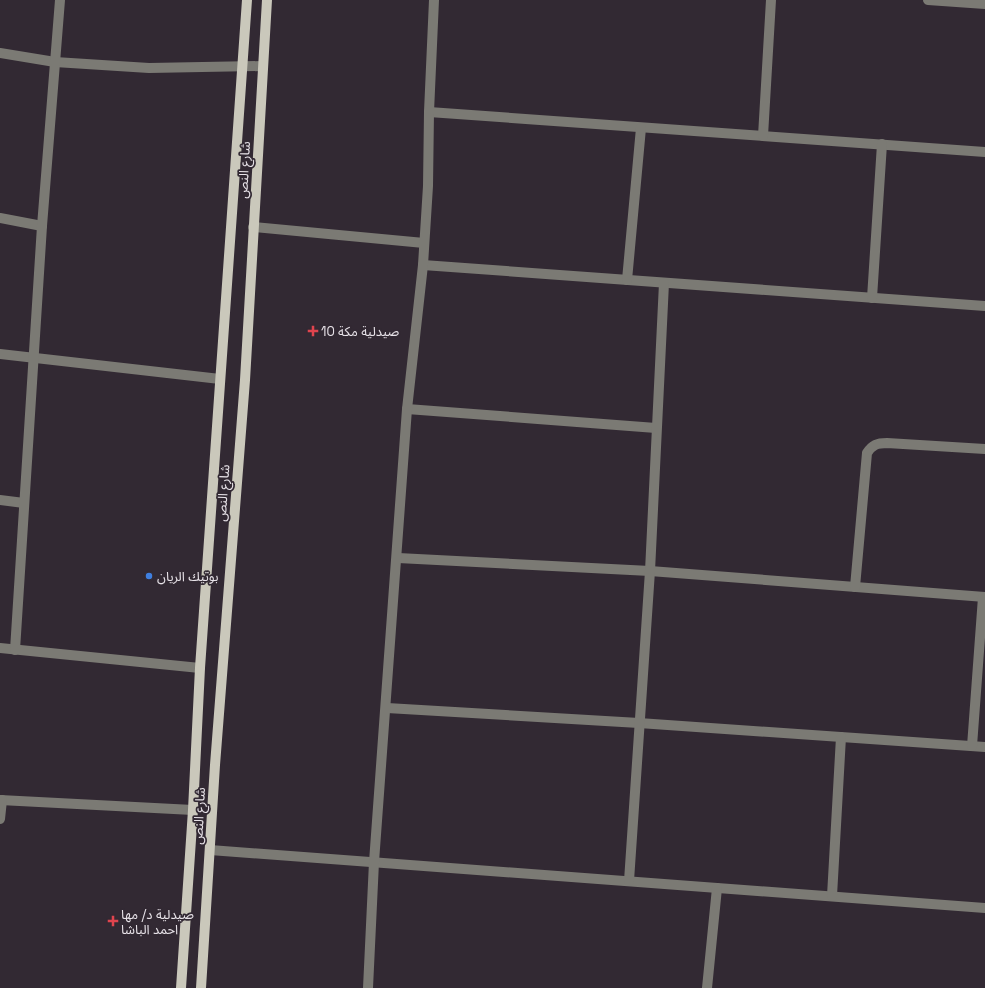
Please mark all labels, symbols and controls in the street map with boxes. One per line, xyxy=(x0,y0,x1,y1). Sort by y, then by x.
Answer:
street label: شارع النص xyxy=(234,141,256,199)
place label: صيدلية مكة 10 xyxy=(321,323,400,340)
marker: صيدلية مكة 10 xyxy=(308,326,318,336)
street label: شارع النص xyxy=(213,464,235,522)
place label: بوتيك الريان xyxy=(157,568,219,585)
marker: بوتيك الريان xyxy=(144,571,154,581)
street label: شارع النص xyxy=(189,787,211,845)
place label: صيدلية د/ مها احمد الباشا xyxy=(121,906,194,938)
marker: صيدلية د/ مها احمد الباشا xyxy=(108,916,118,926)

